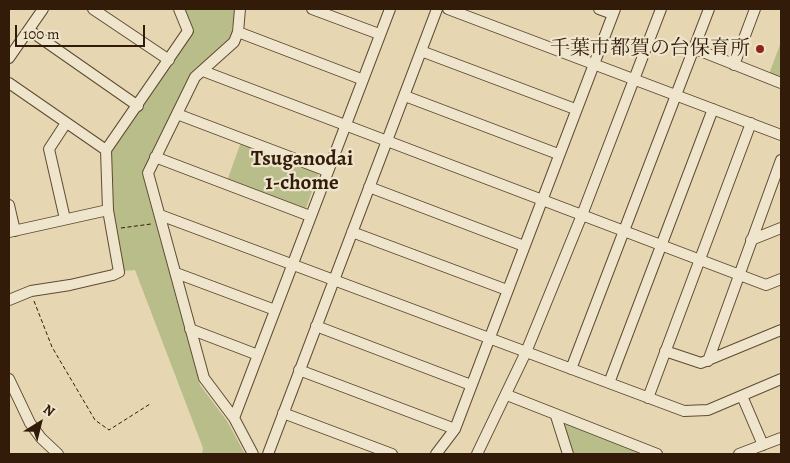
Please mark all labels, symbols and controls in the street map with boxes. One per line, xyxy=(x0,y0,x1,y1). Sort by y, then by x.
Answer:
scale bar xyxy=(18,15,148,47)
text: 100 m xyxy=(23,24,60,44)
place label: 千葉市都賀の台保育所 xyxy=(550,37,750,61)
marker: 千葉市都賀の台保育所 xyxy=(754,43,766,55)
district label: Tsuganodai 1-chome xyxy=(251,147,353,197)
north arrow xyxy=(15,398,65,448)
text: N xyxy=(39,400,59,421)

